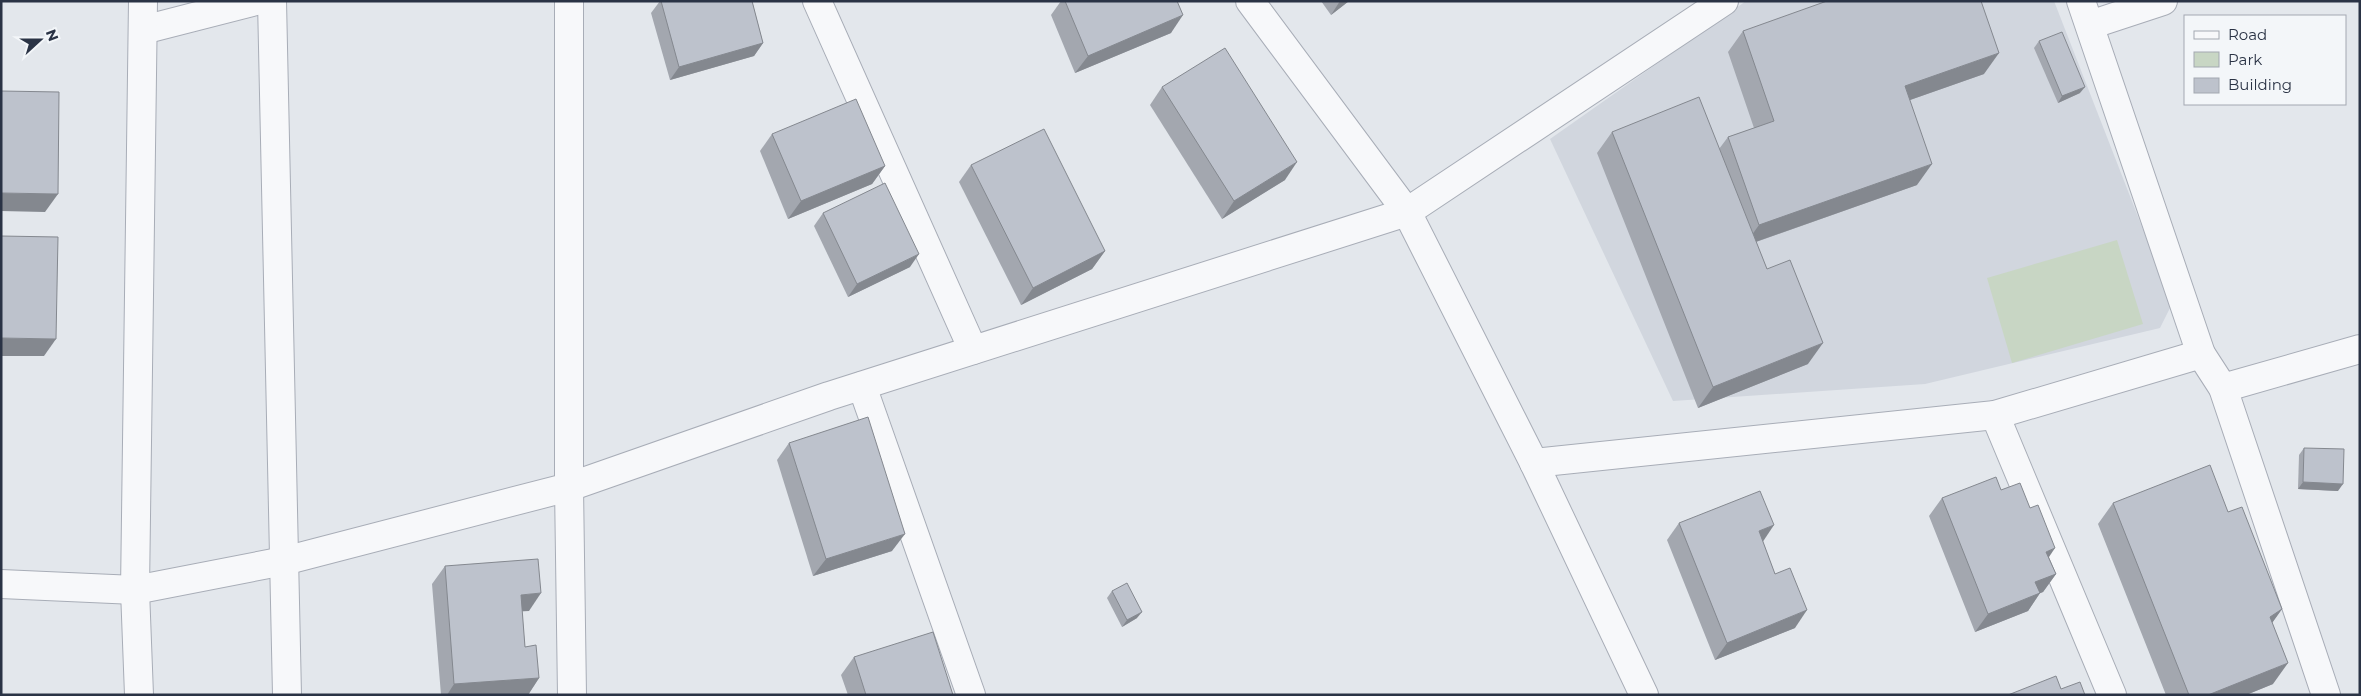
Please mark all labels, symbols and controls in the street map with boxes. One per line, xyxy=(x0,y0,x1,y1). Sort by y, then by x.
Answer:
north arrow xyxy=(15,15,65,65)
legend xyxy=(2184,15,2346,105)
text: Road xyxy=(2228,25,2267,44)
text: N xyxy=(42,27,63,44)
text: Park xyxy=(2228,50,2262,69)
text: Building xyxy=(2228,75,2292,94)

